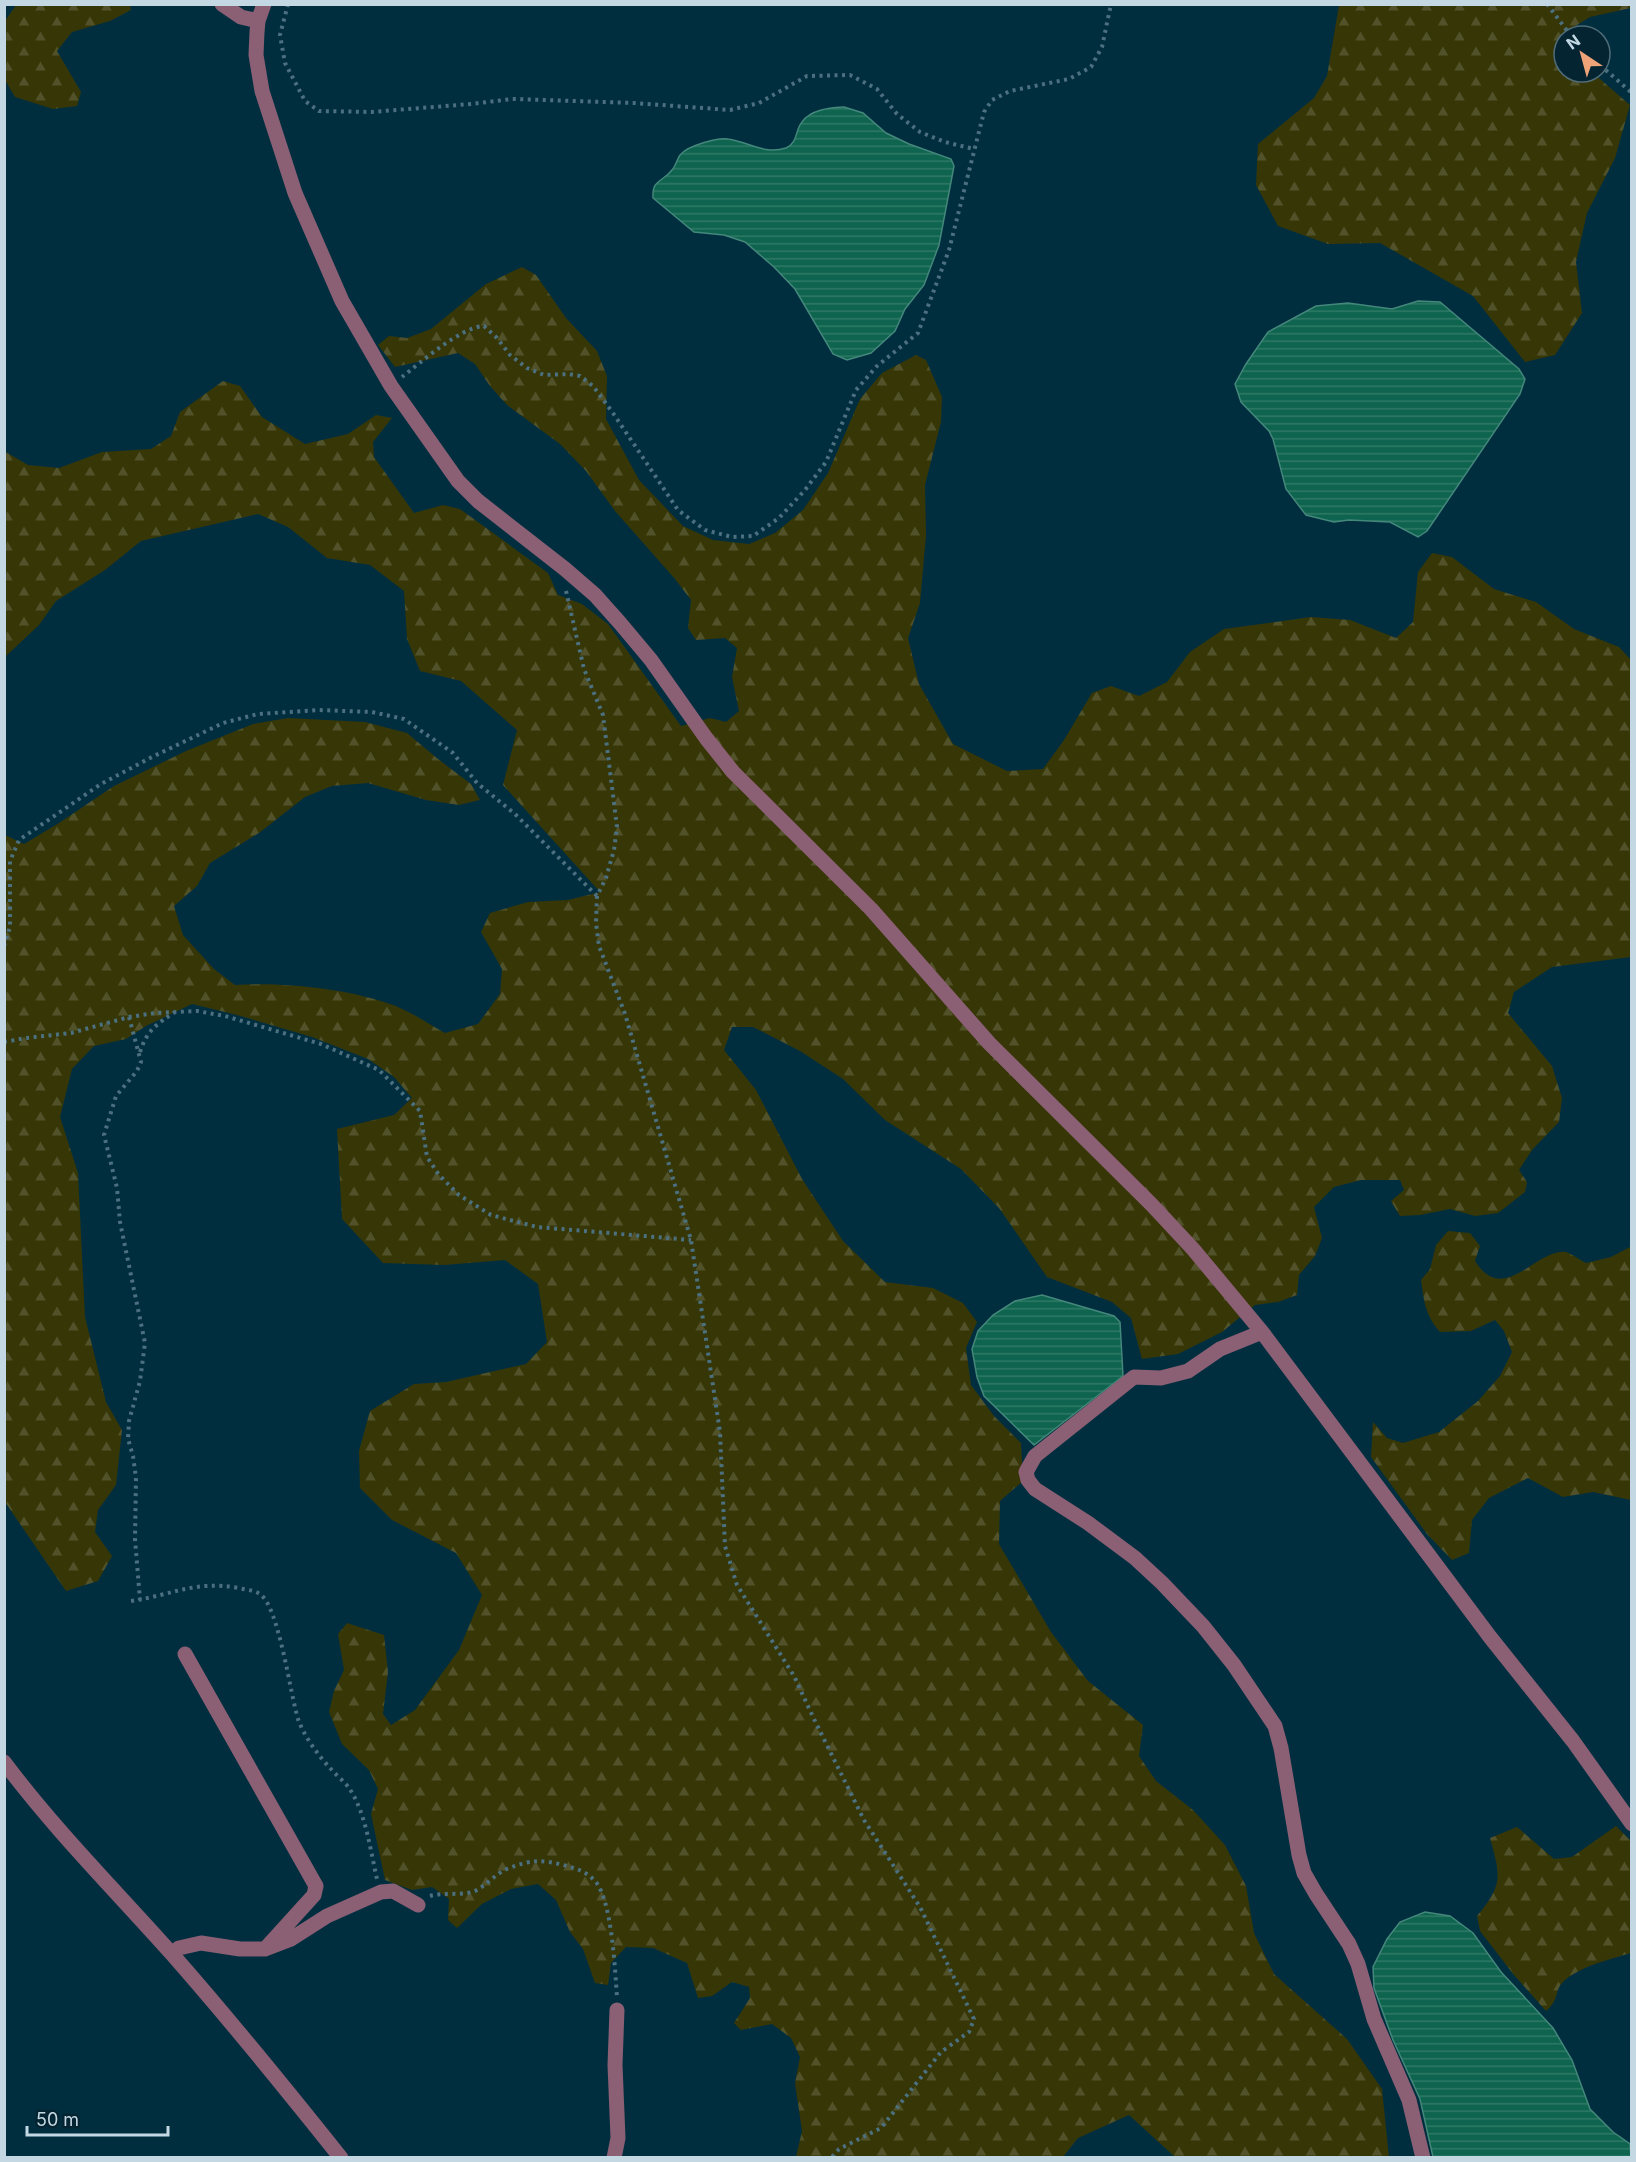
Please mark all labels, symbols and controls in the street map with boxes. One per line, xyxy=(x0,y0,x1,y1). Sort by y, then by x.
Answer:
north arrow xyxy=(1552,24,1612,84)
text: N xyxy=(1562,30,1584,54)
scale bar xyxy=(27,2099,168,2137)
text: 50 m xyxy=(36,2109,79,2130)

